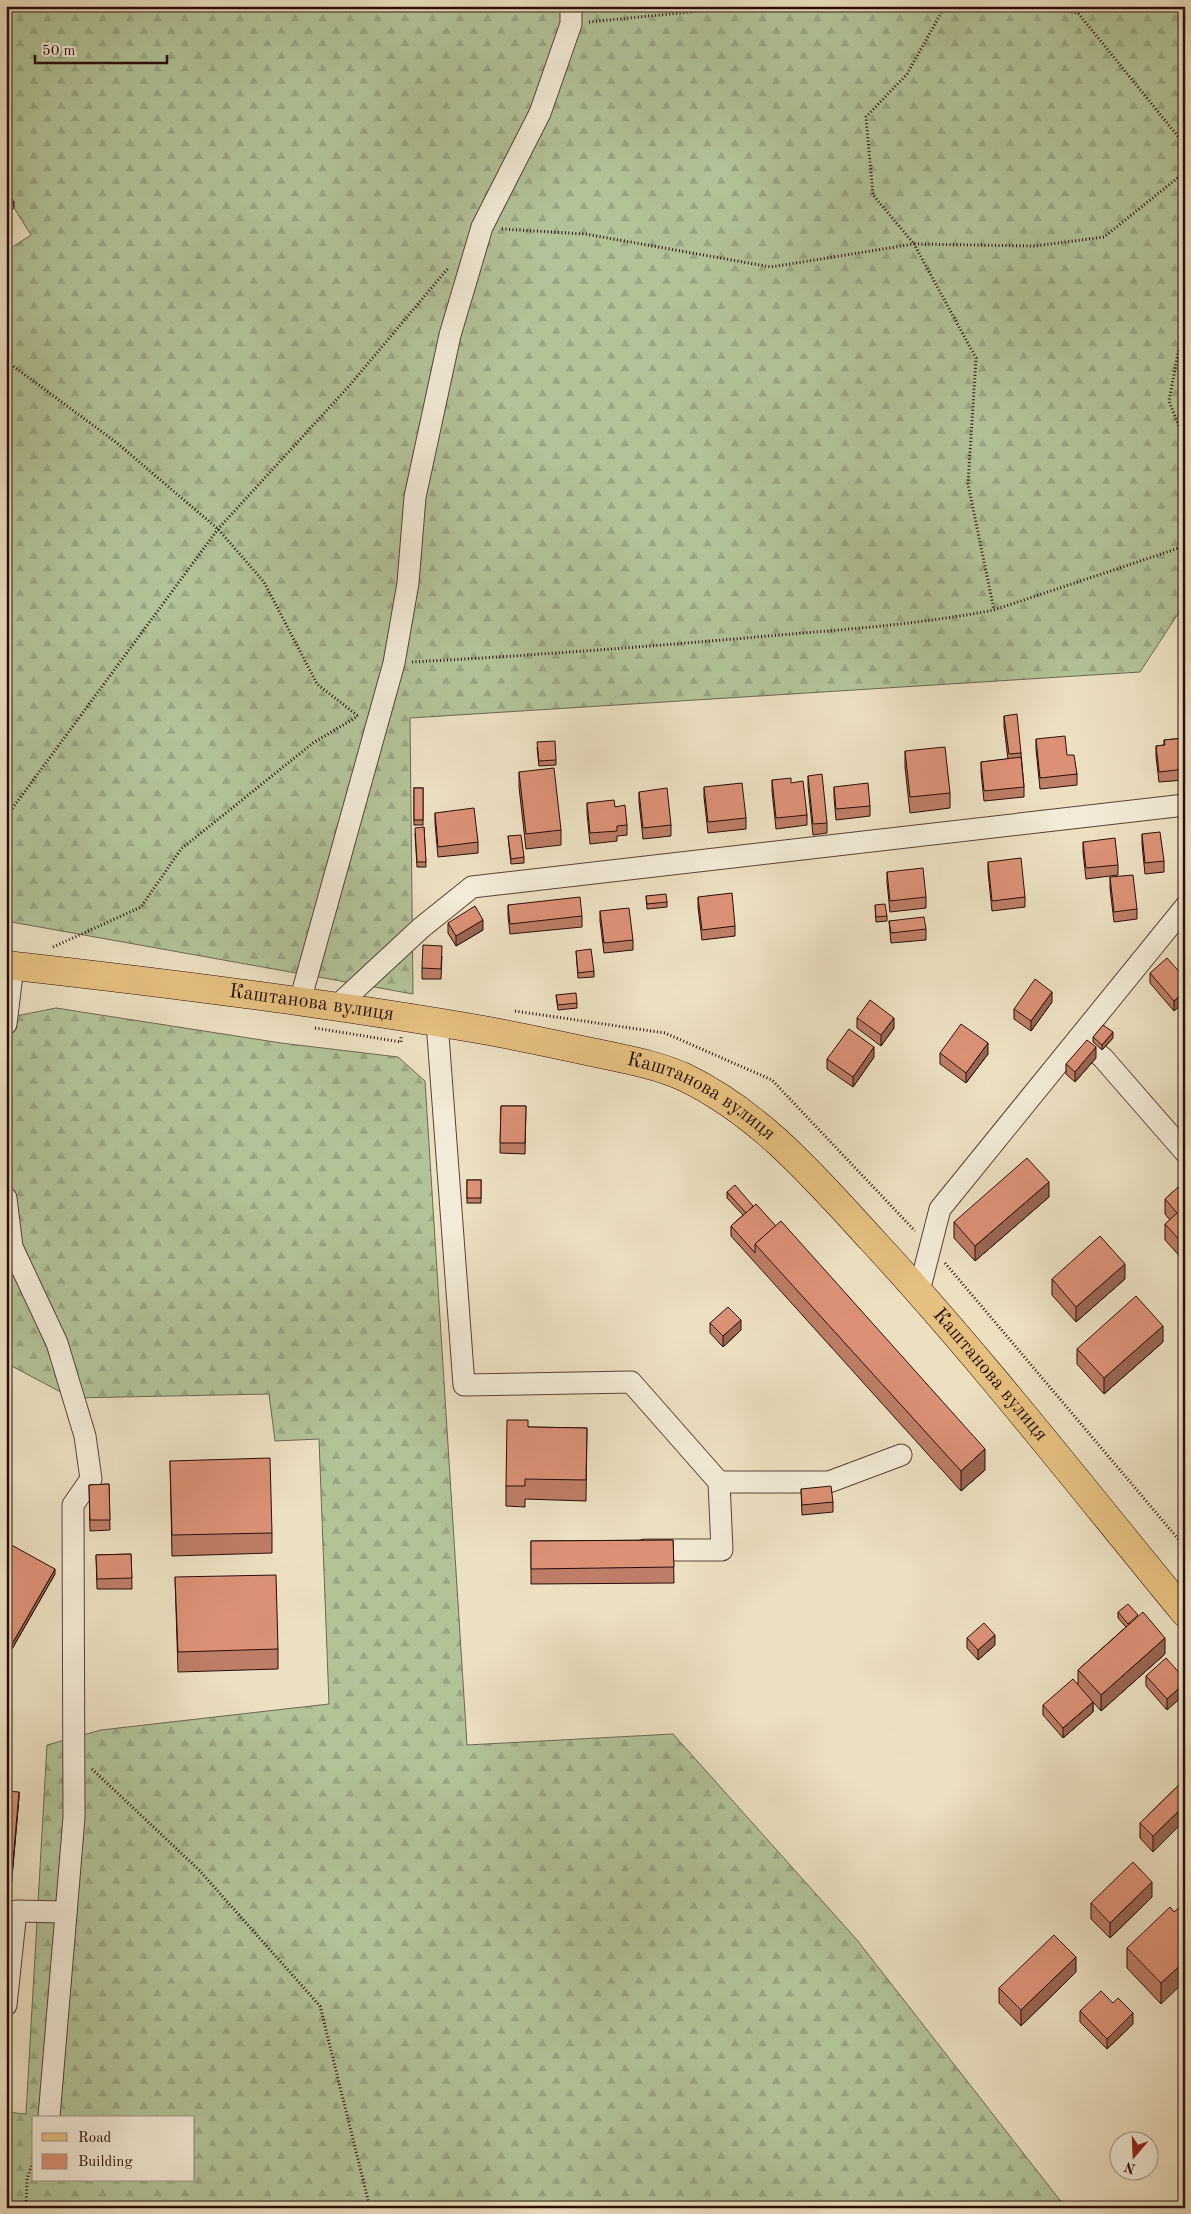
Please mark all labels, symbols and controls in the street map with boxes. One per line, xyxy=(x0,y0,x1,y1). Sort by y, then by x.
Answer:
scale bar xyxy=(35,32,168,64)
text: 50 m xyxy=(42,44,76,59)
street label: Каштанова вулиця xyxy=(228,982,395,1025)
street label: Каштанова вулиця xyxy=(625,1050,779,1145)
street label: Каштанова вулиця xyxy=(929,1305,1051,1445)
legend xyxy=(32,2116,195,2182)
text: Road xyxy=(78,2131,112,2146)
north arrow xyxy=(1108,2132,1158,2182)
text: Building xyxy=(78,2155,133,2170)
text: N xyxy=(1122,2159,1137,2176)

